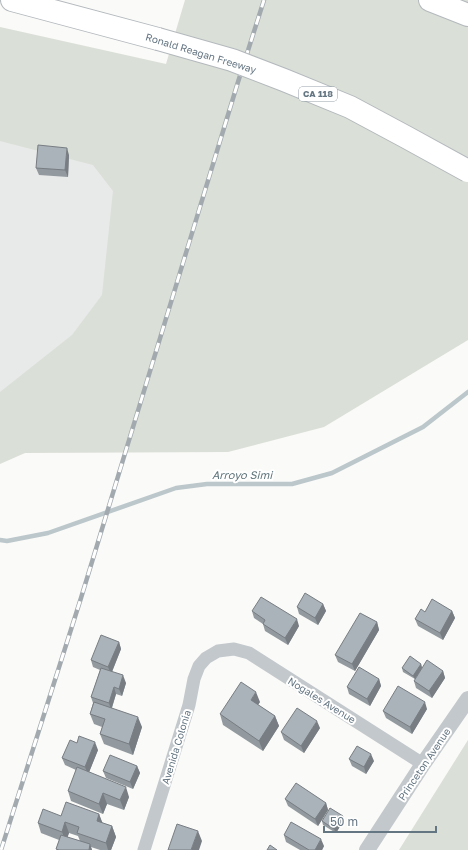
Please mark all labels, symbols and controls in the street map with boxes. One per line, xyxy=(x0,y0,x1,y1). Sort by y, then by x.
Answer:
street label: Ronald Reagan Freeway xyxy=(144,30,258,76)
road number: CA 118 xyxy=(299,87,337,101)
water label: Arroyo Simi xyxy=(212,468,274,482)
street label: Nogales Avenue xyxy=(286,674,358,726)
street label: Avenida Colonia xyxy=(159,709,193,785)
street label: Princeton Avenue xyxy=(395,725,453,802)
scale bar xyxy=(324,808,436,834)
text: 50 m xyxy=(330,814,358,829)

